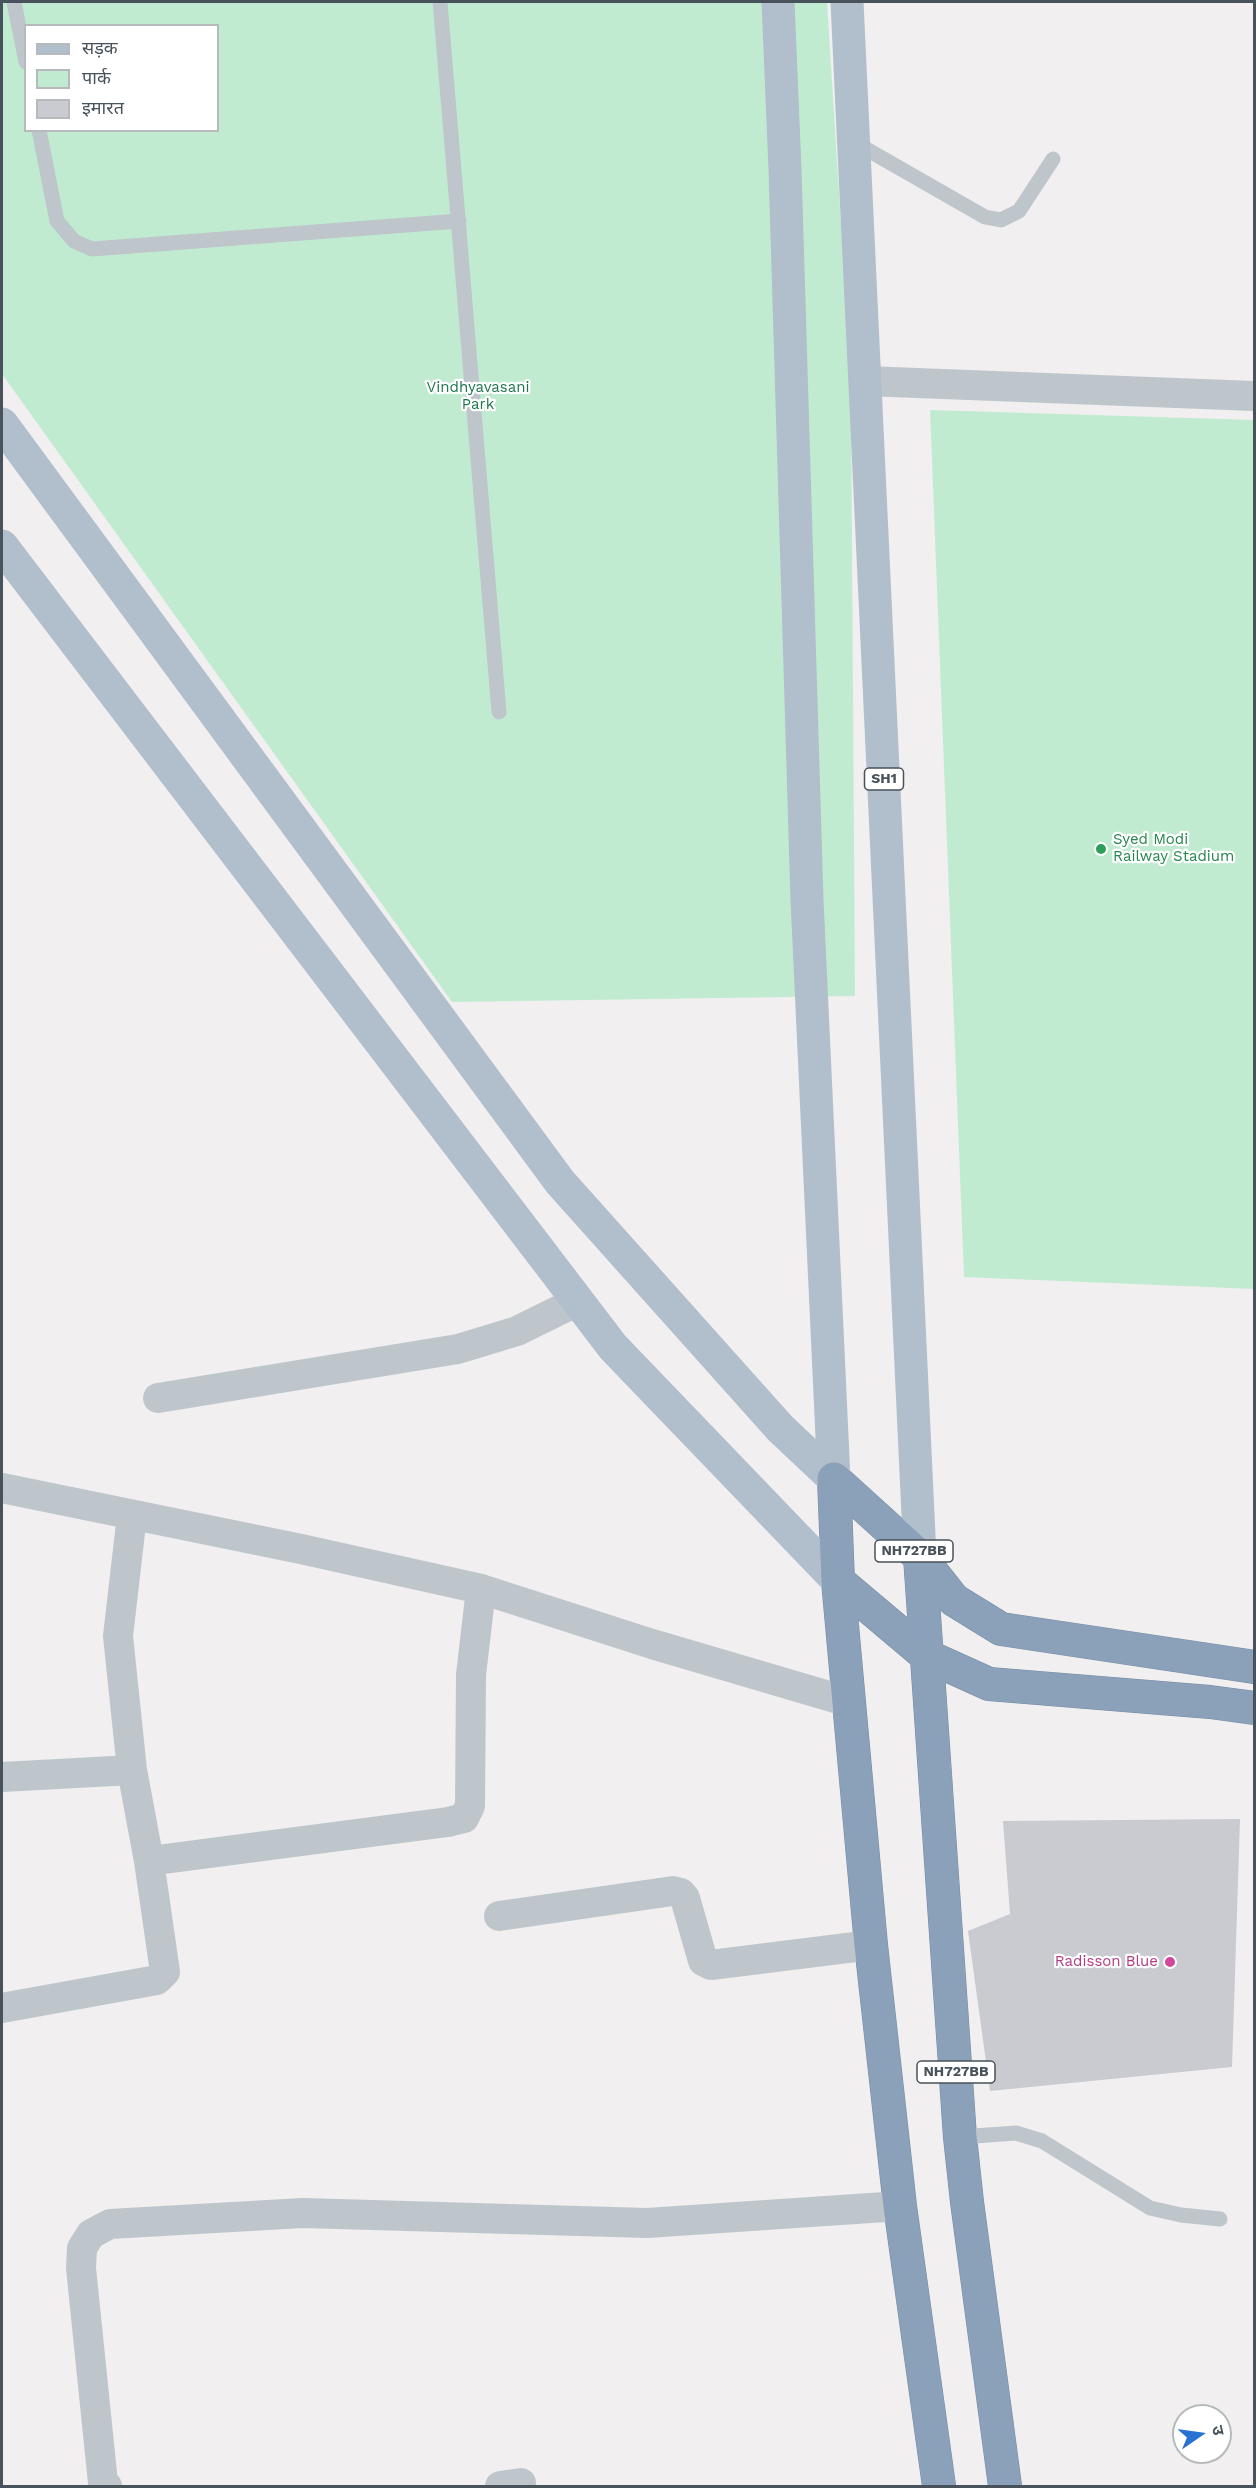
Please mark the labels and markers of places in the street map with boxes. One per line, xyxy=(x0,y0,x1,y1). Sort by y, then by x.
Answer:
place label: Syed Modi Railway Stadium xyxy=(1113,831,1234,866)
marker: Syed Modi Railway Stadium xyxy=(1094,842,1108,856)
place label: Radisson Blue xyxy=(1055,1953,1158,1971)
marker: Radisson Blue xyxy=(1163,1955,1177,1969)

